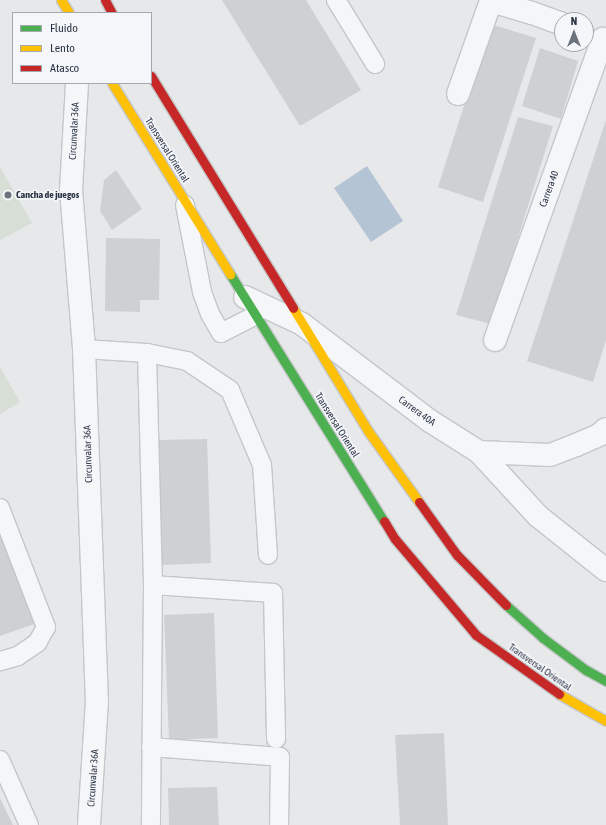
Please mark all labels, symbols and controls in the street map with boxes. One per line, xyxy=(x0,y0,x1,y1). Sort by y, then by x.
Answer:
legend xyxy=(12,12,152,84)
north arrow xyxy=(554,12,594,52)
text: N xyxy=(571,15,577,27)
text: Fluido xyxy=(50,21,78,35)
text: Lento xyxy=(50,41,75,55)
text: Atasco xyxy=(50,61,79,75)
street label: Circunvalar 36A xyxy=(66,102,82,160)
street label: Transversal Oriental xyxy=(142,115,192,185)
street label: Carrera 40 xyxy=(537,169,561,209)
place label: Cancha de juegos xyxy=(16,189,79,201)
marker: Cancha de juegos xyxy=(3,190,13,200)
street label: Transversal Oriental xyxy=(312,390,362,460)
street label: Carrera 40A xyxy=(396,394,438,428)
street label: Circunvalar 36A xyxy=(81,425,95,483)
street label: Transversal Oriental xyxy=(506,641,574,693)
street label: Circunvalar 36A xyxy=(85,749,101,807)

